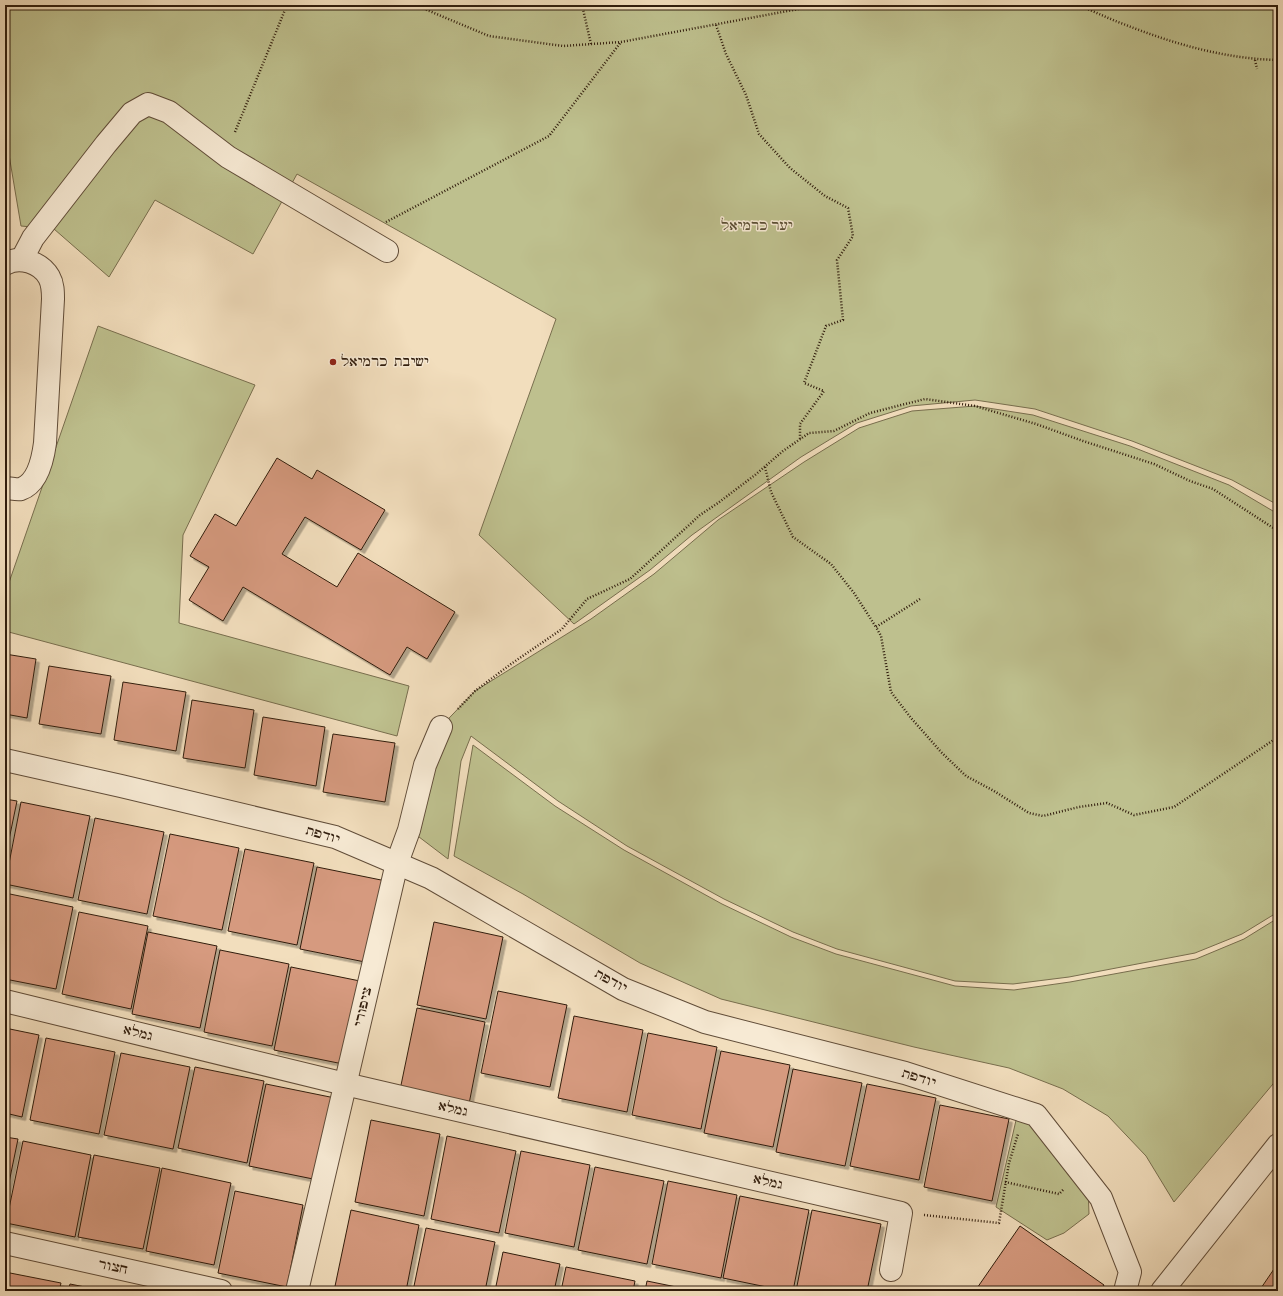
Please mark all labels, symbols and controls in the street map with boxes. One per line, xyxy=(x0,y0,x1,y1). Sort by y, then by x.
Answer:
park label: יער כרמיאל xyxy=(721,217,793,235)
place label: ישיבת כרמיאל xyxy=(341,353,429,371)
marker: ישיבת כרמיאל xyxy=(328,357,338,367)
street label: יודפת xyxy=(304,822,342,848)
street label: יודפת xyxy=(591,965,631,997)
street label: ציפורי xyxy=(350,985,376,1029)
street label: גמלא xyxy=(121,1021,155,1045)
street label: יודפת xyxy=(900,1064,938,1092)
street label: גמלא xyxy=(436,1097,470,1121)
street label: גמלא xyxy=(751,1170,785,1194)
street label: חצור xyxy=(96,1255,130,1279)

